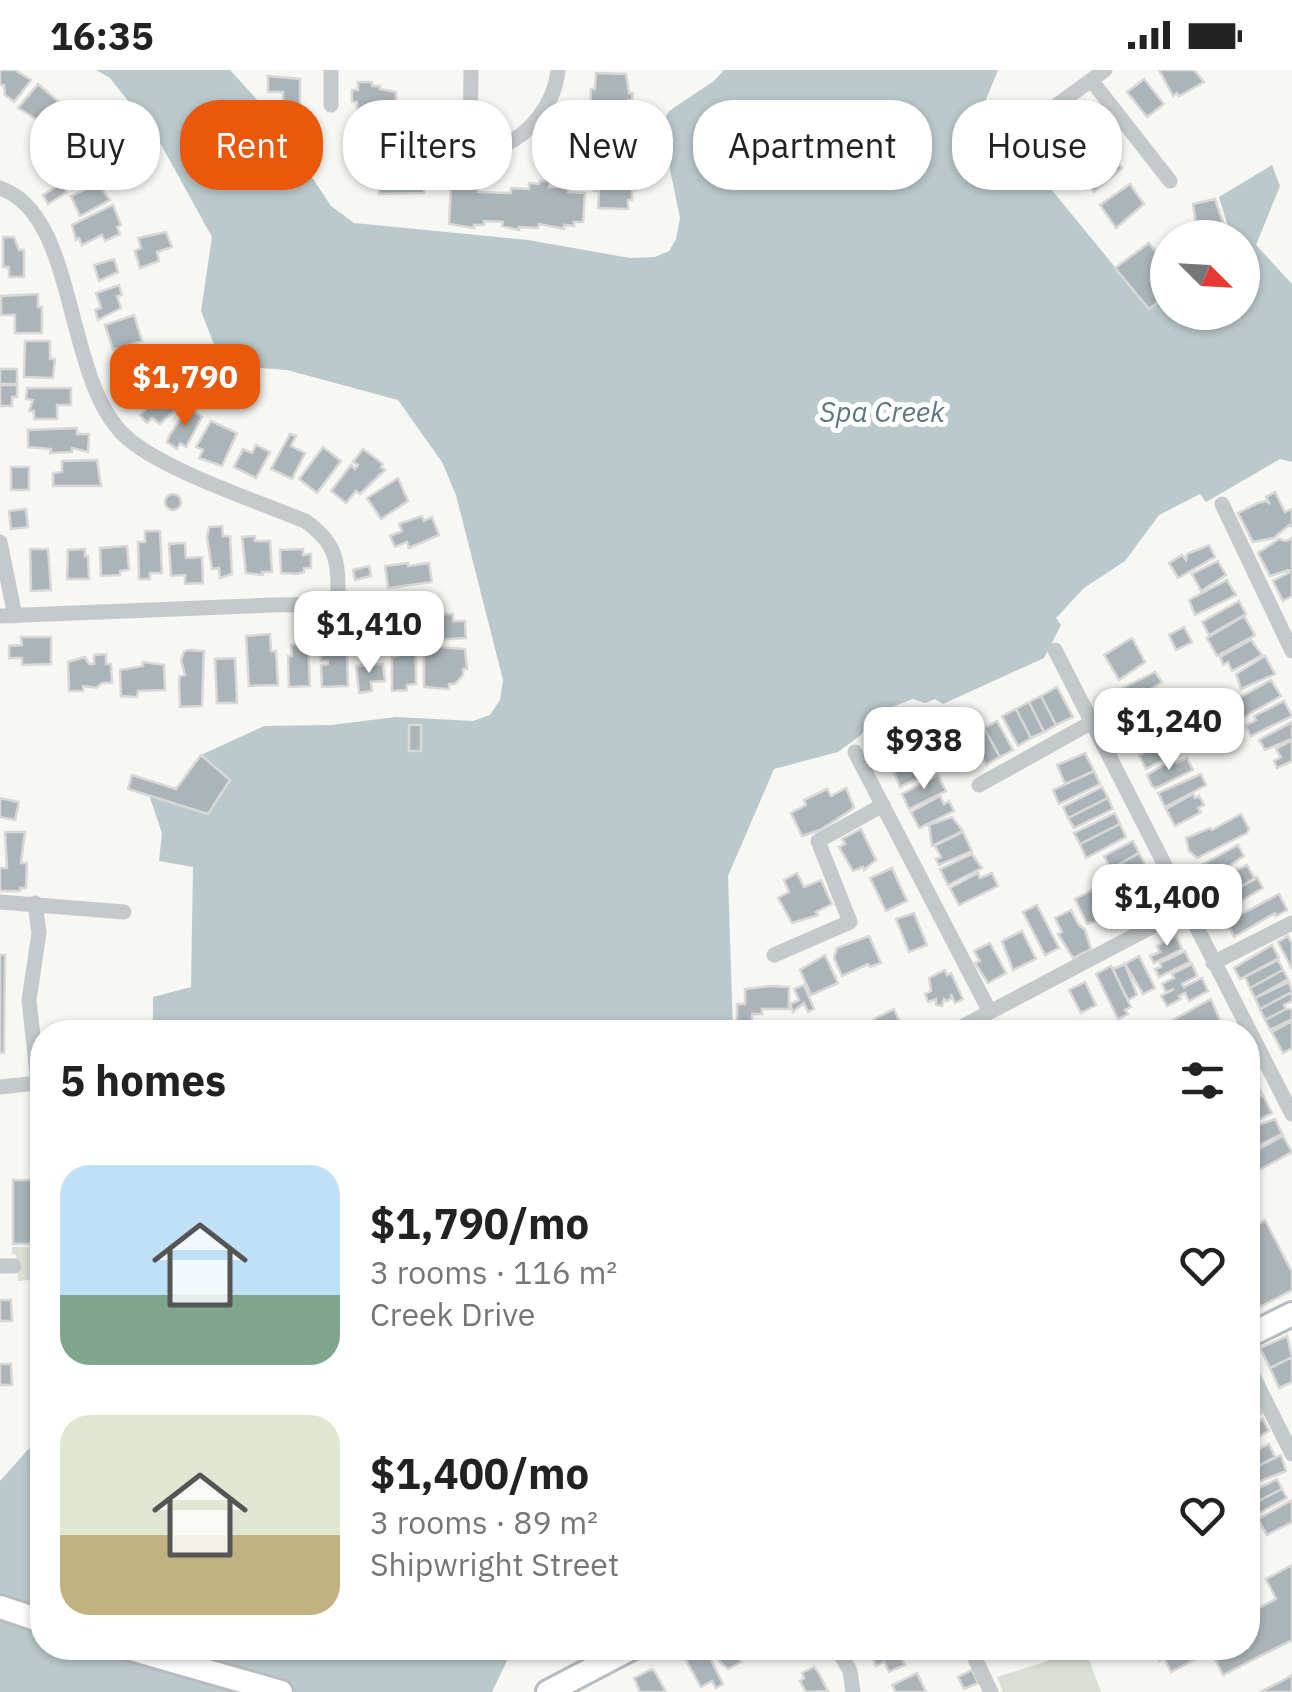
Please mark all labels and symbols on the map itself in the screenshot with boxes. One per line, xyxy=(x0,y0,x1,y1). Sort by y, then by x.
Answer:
north arrow xyxy=(1150,220,1260,330)
pin: $1,790 xyxy=(104,344,266,429)
water label: Spa Creek xyxy=(819,393,945,430)
pin: $1,410 xyxy=(288,591,450,676)
pin: $1,240 xyxy=(1088,688,1250,773)
pin: $938 xyxy=(865,707,983,792)
pin: $1,400 xyxy=(1086,864,1248,949)

